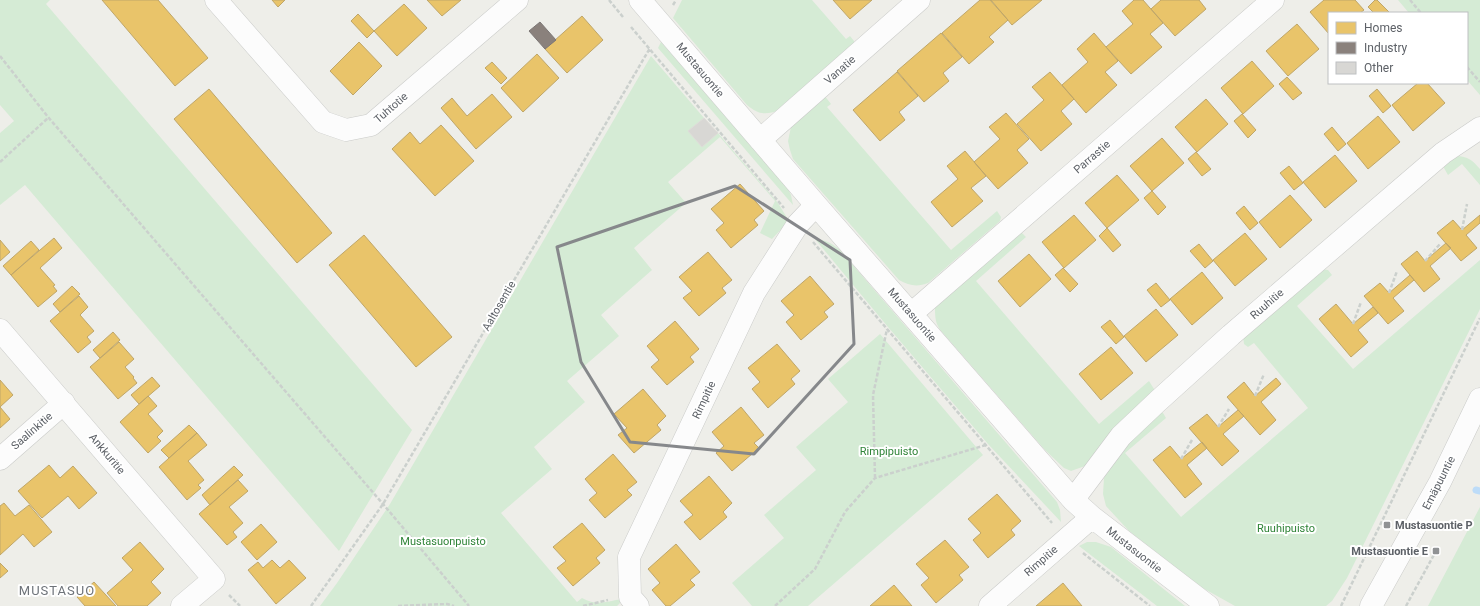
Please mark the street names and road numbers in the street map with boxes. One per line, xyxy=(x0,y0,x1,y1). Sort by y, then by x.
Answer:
street label: Mustasuontie xyxy=(673,40,727,100)
street label: Vanatie xyxy=(822,53,858,87)
street label: Tuhtotie xyxy=(372,90,411,126)
street label: Parrastie xyxy=(1071,138,1113,176)
street label: Aaltosentie xyxy=(480,279,519,333)
street label: Mustasuontie xyxy=(885,285,939,345)
street label: Ruuhitie xyxy=(1248,286,1286,322)
street label: Rimpitie xyxy=(690,379,718,421)
street label: Saalinkitie xyxy=(9,409,55,452)
street label: Ankkuritie xyxy=(86,431,128,477)
street label: Emäpuuntie xyxy=(1420,454,1458,512)
street label: Mustasuontie xyxy=(1104,524,1165,576)
street label: Rimpitie xyxy=(1022,543,1061,579)

